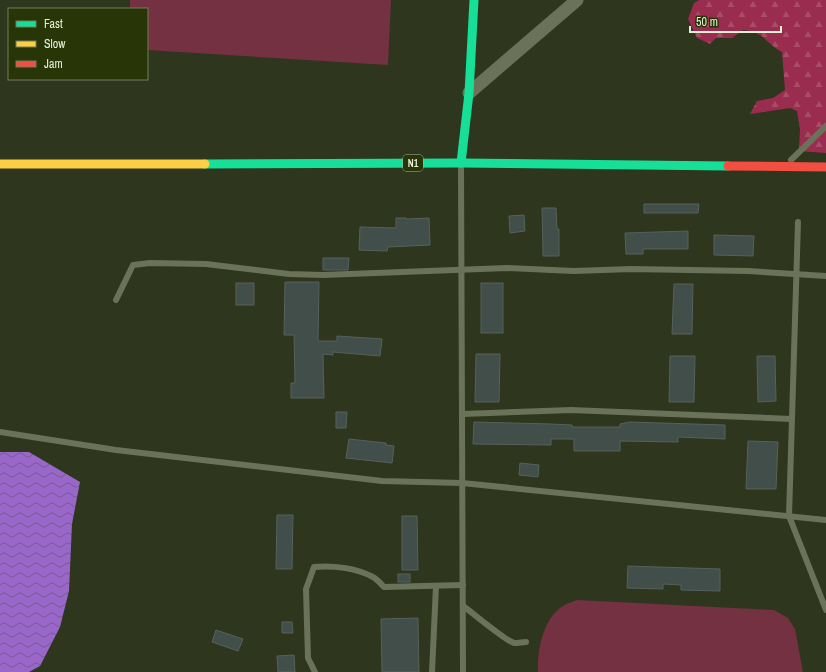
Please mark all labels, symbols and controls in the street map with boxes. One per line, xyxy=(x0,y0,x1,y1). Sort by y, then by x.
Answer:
legend xyxy=(8,8,148,80)
scale bar xyxy=(690,8,781,34)
text: 50 m xyxy=(696,14,718,30)
text: Fast xyxy=(44,16,63,32)
text: Slow xyxy=(44,36,66,52)
text: Jam xyxy=(44,56,63,72)
road number: N1 xyxy=(403,155,423,171)

